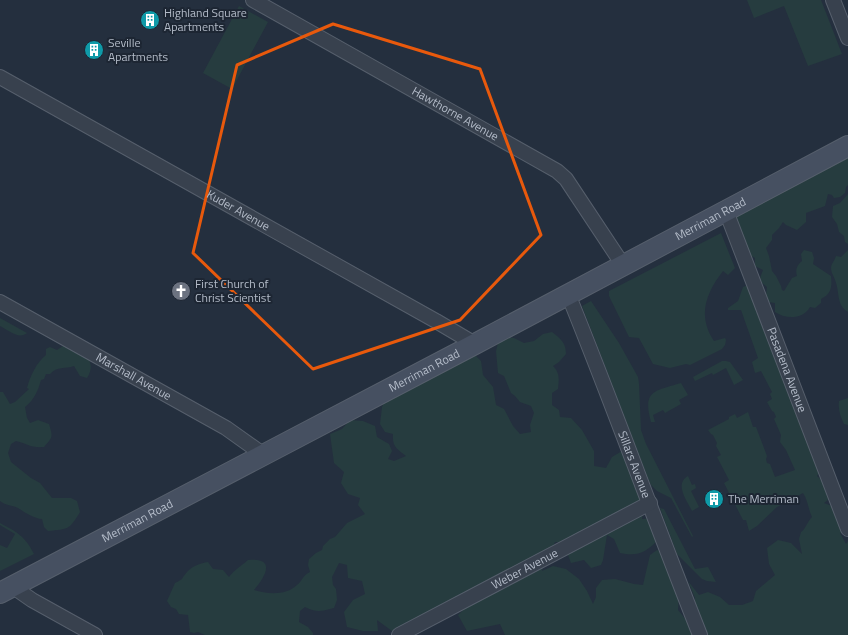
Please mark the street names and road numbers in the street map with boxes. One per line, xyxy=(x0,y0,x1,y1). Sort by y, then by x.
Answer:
street label: Hawthorne Avenue xyxy=(408,81,502,145)
street label: Kuder Avenue xyxy=(203,185,274,235)
street label: Merriman Road xyxy=(671,192,749,245)
street label: Pasadena Avenue xyxy=(762,324,812,415)
street label: Merriman Road xyxy=(385,344,463,397)
street label: Marshall Avenue xyxy=(93,347,175,405)
street label: Sillars Avenue xyxy=(613,428,656,501)
street label: Merriman Road xyxy=(98,494,176,547)
street label: Weber Avenue xyxy=(488,543,561,594)

